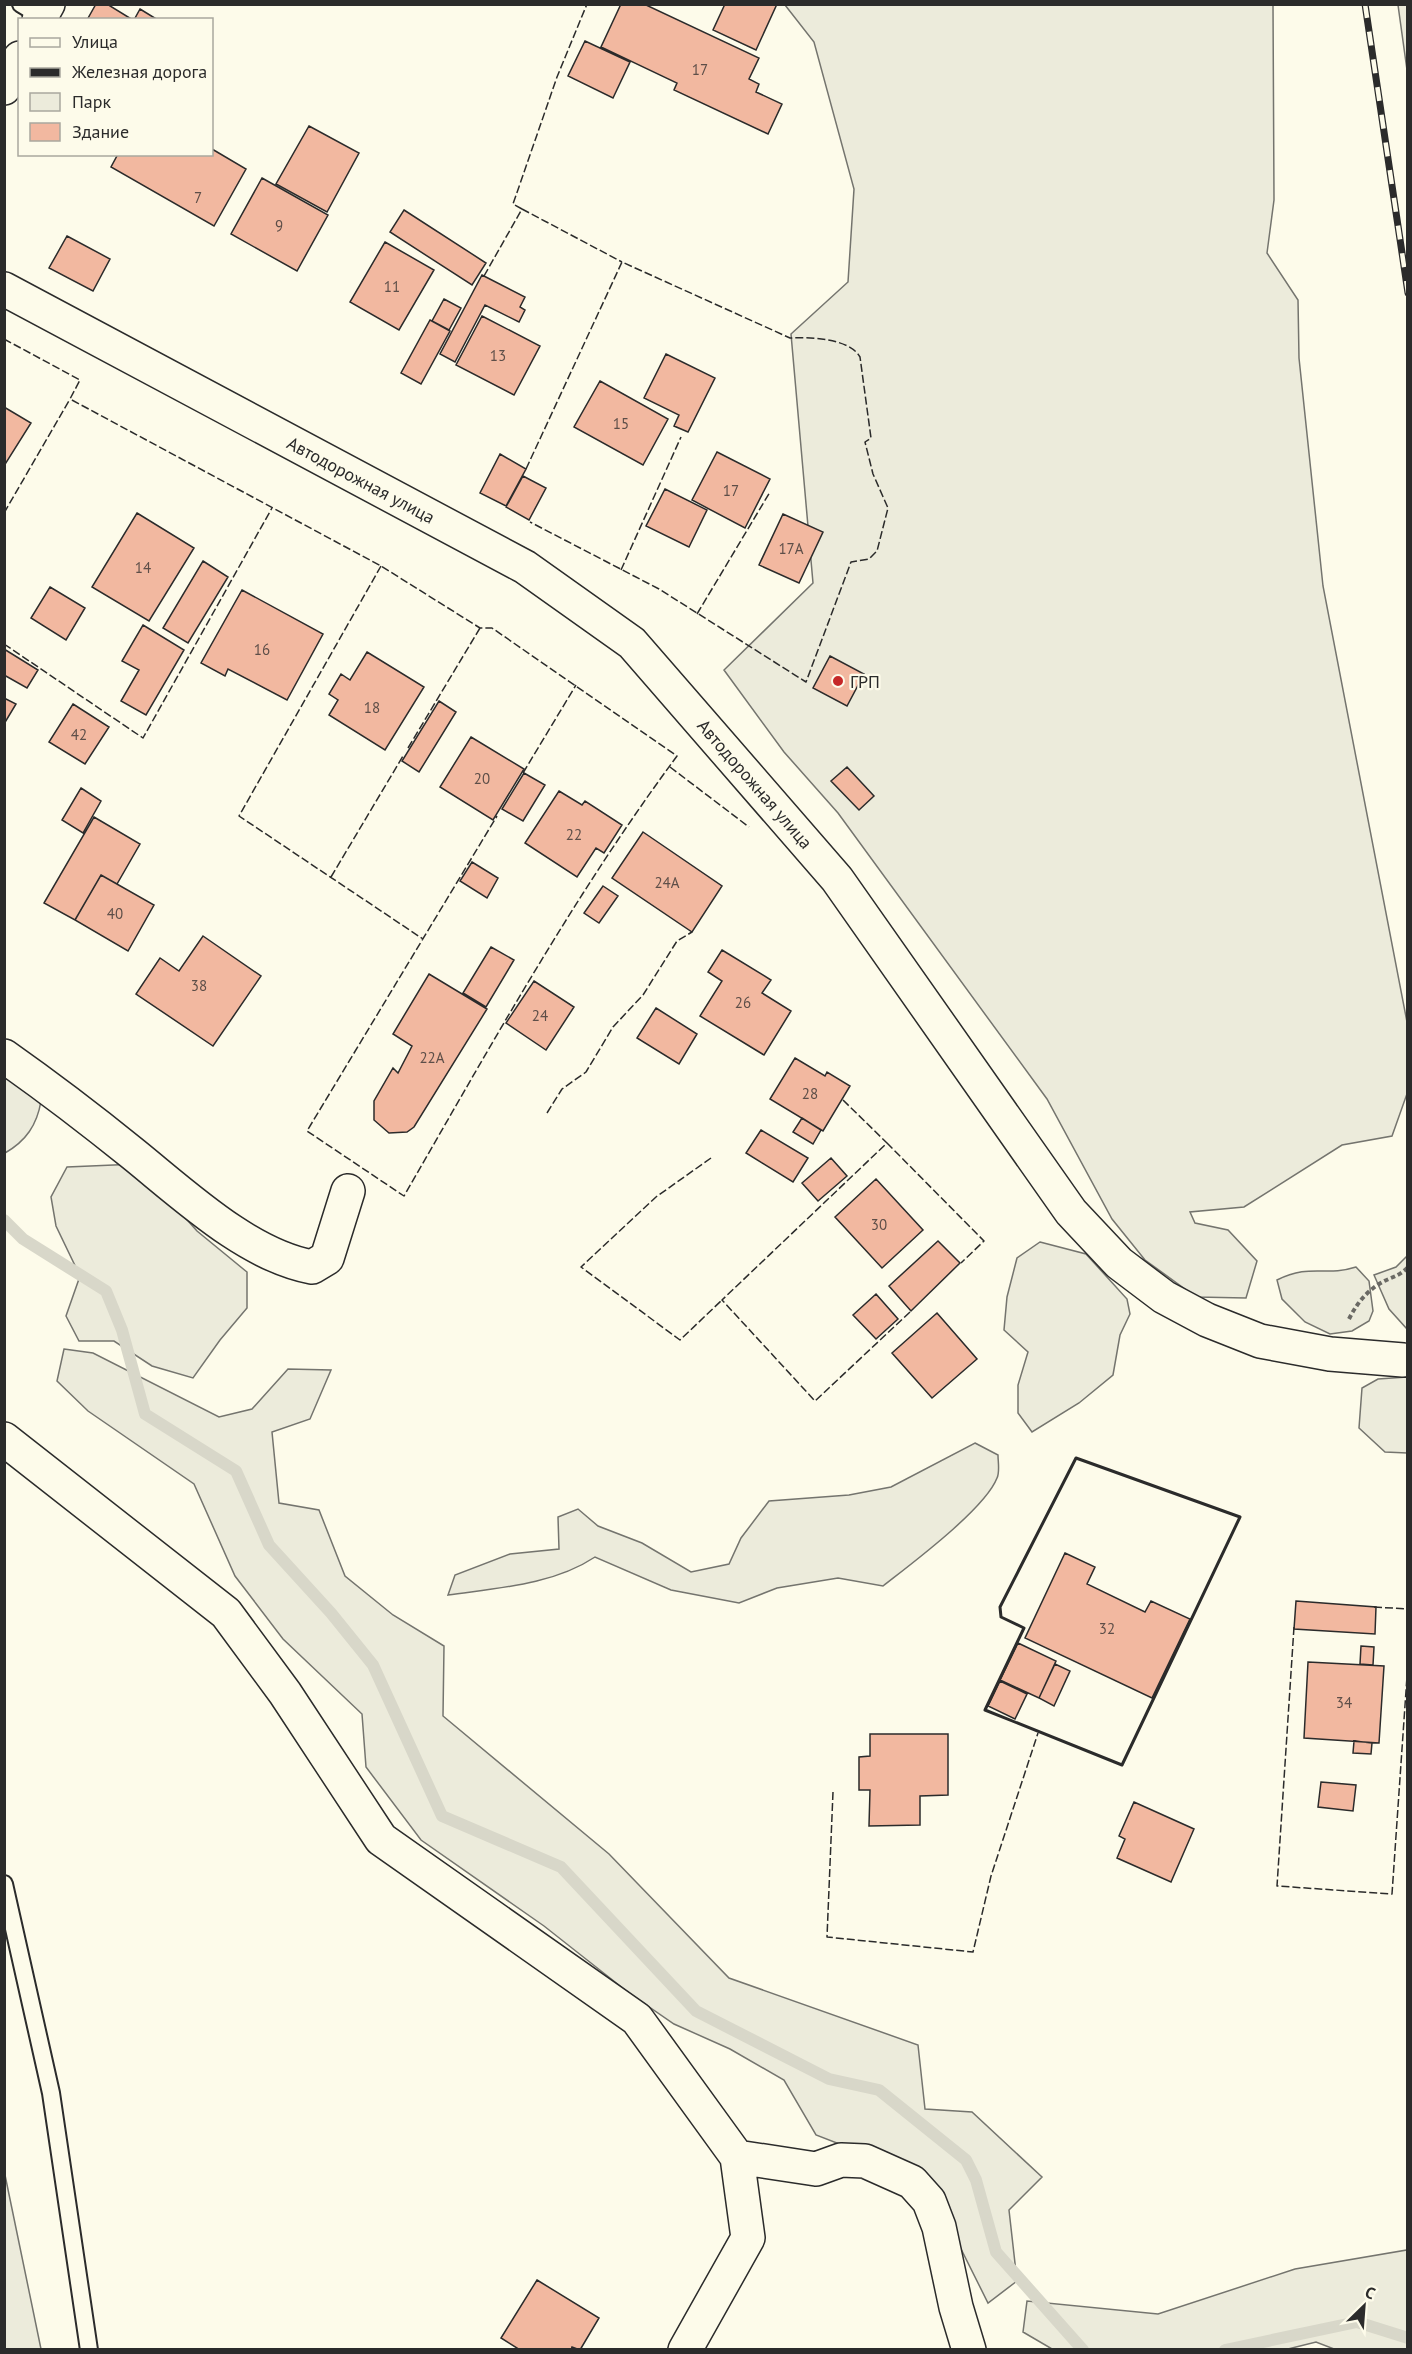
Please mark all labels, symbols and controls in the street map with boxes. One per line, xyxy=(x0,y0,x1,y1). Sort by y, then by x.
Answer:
legend xyxy=(18,18,213,156)
text: Улица xyxy=(72,30,118,53)
text: Железная дорога xyxy=(71,60,207,83)
house number: 17 xyxy=(692,60,708,79)
text: Парк xyxy=(72,90,112,113)
text: Здание xyxy=(72,120,129,143)
house number: 7 xyxy=(194,188,202,207)
house number: 9 xyxy=(275,216,283,235)
house number: 11 xyxy=(384,277,400,296)
house number: 13 xyxy=(490,346,506,365)
house number: 15 xyxy=(613,414,629,433)
street label: Автодорожная улица xyxy=(283,431,439,529)
house number: 17 xyxy=(723,481,739,500)
house number: 17А xyxy=(778,539,804,558)
house number: 14 xyxy=(135,558,151,577)
house number: 16 xyxy=(254,640,270,659)
place label: ГРП xyxy=(850,670,880,693)
marker: ГРП xyxy=(831,674,845,688)
house number: 18 xyxy=(364,698,380,717)
street label: Автодорожная улица xyxy=(692,714,818,854)
house number: 42 xyxy=(71,725,87,744)
house number: 20 xyxy=(474,769,490,788)
house number: 22 xyxy=(566,825,582,844)
house number: 24А xyxy=(654,873,680,892)
house number: 40 xyxy=(107,904,123,923)
house number: 38 xyxy=(191,976,207,995)
house number: 26 xyxy=(735,993,751,1012)
house number: 24 xyxy=(532,1006,548,1025)
house number: 22А xyxy=(419,1048,445,1067)
house number: 28 xyxy=(802,1084,818,1103)
house number: 30 xyxy=(871,1215,887,1234)
house number: 32 xyxy=(1099,1619,1115,1638)
house number: 34 xyxy=(1336,1693,1352,1712)
north arrow xyxy=(1334,2276,1394,2336)
text: С xyxy=(1362,2281,1379,2303)

